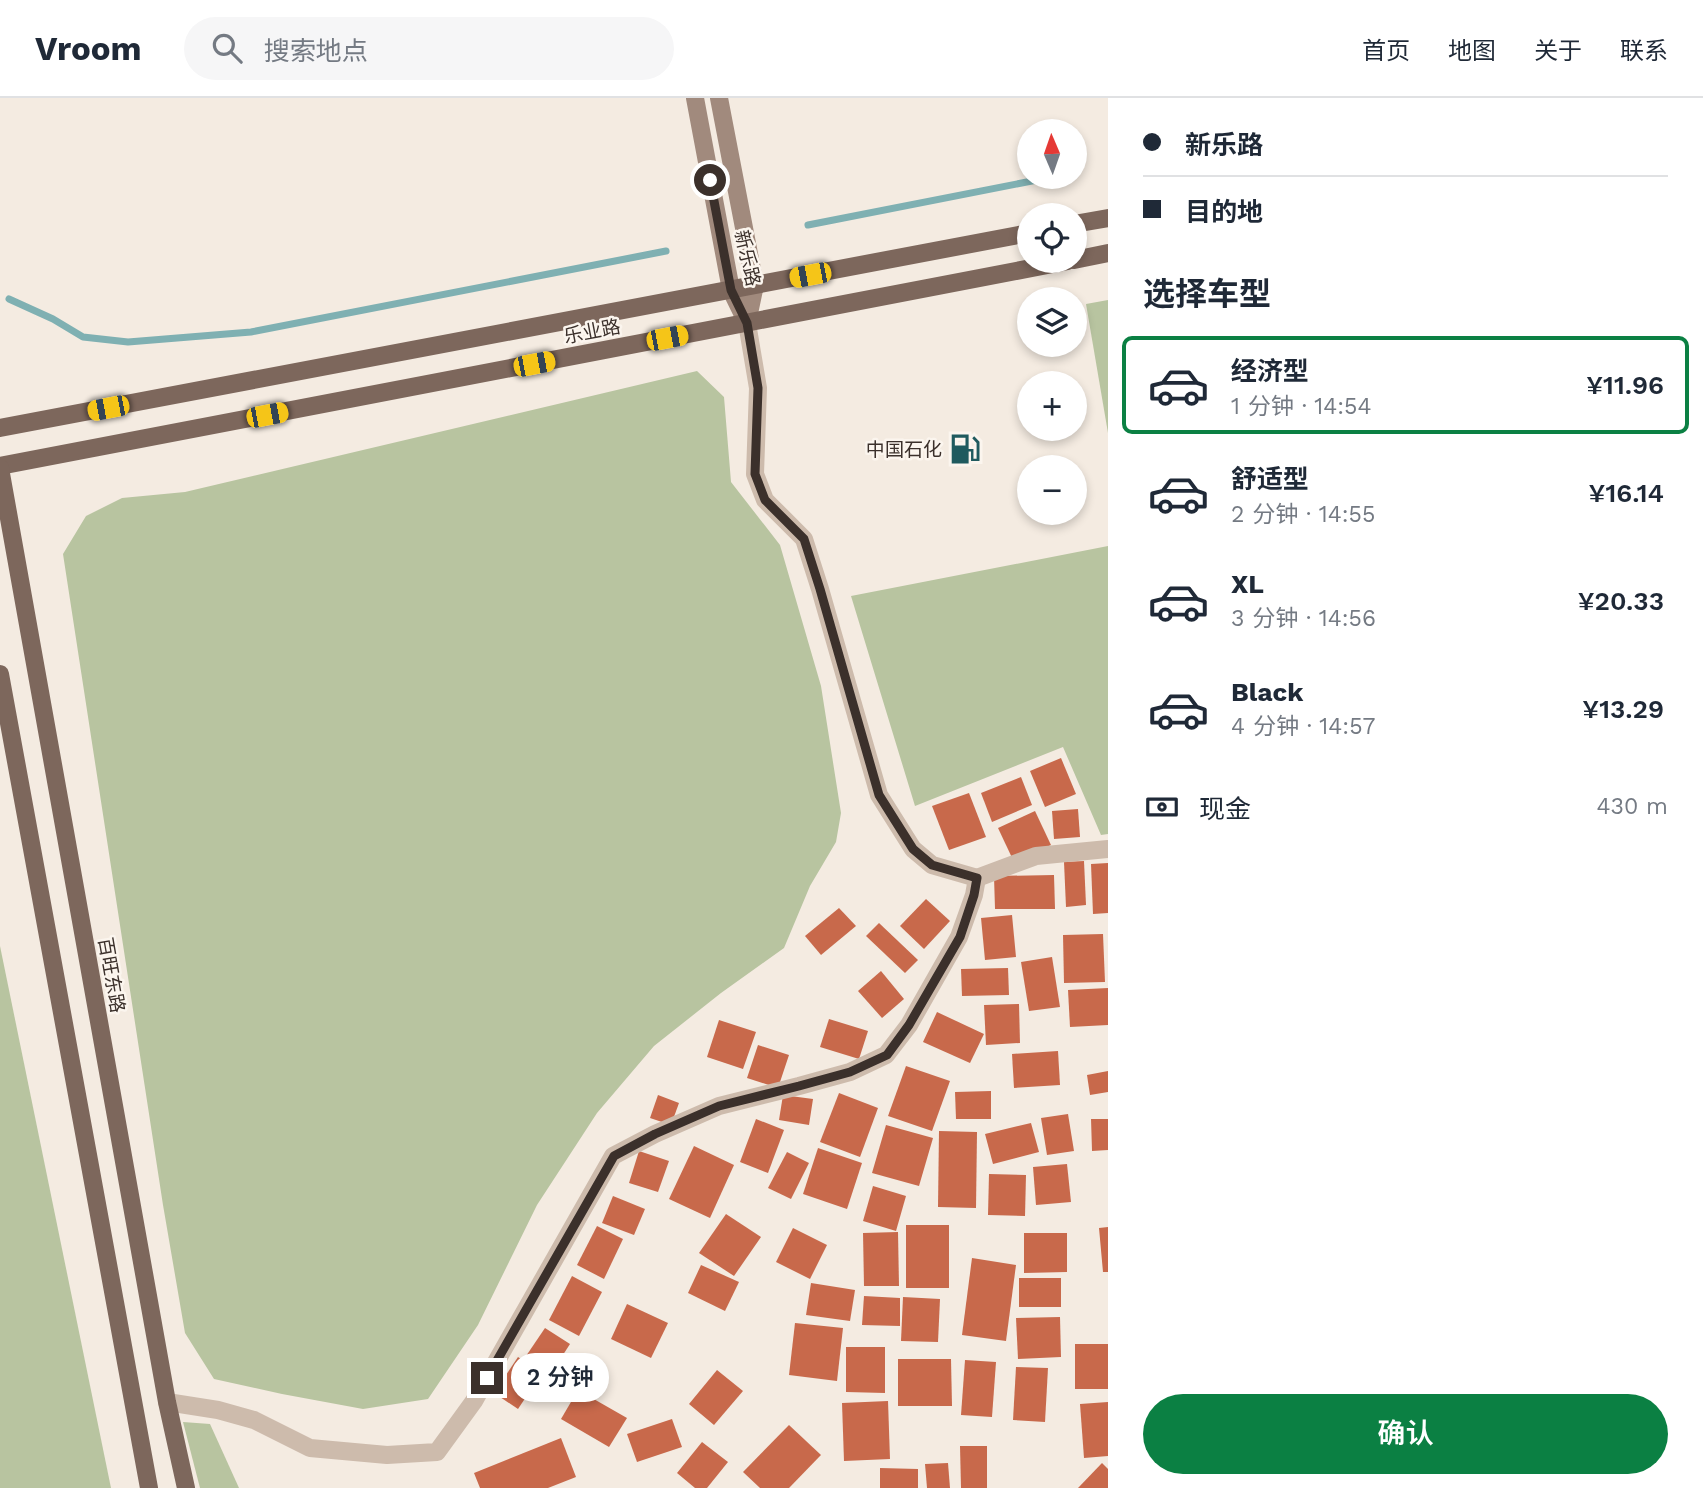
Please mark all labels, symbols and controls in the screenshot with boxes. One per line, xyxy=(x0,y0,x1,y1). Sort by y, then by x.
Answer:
search box xyxy=(184,17,674,80)
text: Vroom xyxy=(35,29,142,68)
icon: search xyxy=(208,29,246,67)
text: 搜索地点 xyxy=(264,36,368,66)
text: 首页 xyxy=(1362,37,1410,65)
text: 地图 xyxy=(1448,37,1496,65)
text: 关于 xyxy=(1534,37,1582,65)
text: 联系 xyxy=(1620,37,1668,65)
north arrow xyxy=(1017,119,1087,189)
map controls xyxy=(1017,119,1087,525)
text: 新乐路 xyxy=(1185,130,1263,160)
route start xyxy=(694,164,726,196)
text: 目的地 xyxy=(1185,197,1263,227)
button: locate xyxy=(1017,203,1087,273)
street label: 新乐路 xyxy=(730,228,765,288)
car xyxy=(788,261,833,289)
text: 选择车型 xyxy=(1143,275,1271,313)
button: layers xyxy=(1017,287,1087,357)
street label: 乐业路 xyxy=(562,315,622,348)
car xyxy=(645,324,690,352)
car xyxy=(512,350,557,378)
icon: car xyxy=(1147,354,1210,417)
text: 经济型 xyxy=(1231,356,1309,386)
text: ¥11.96 xyxy=(1586,370,1664,400)
button: + xyxy=(1017,371,1087,441)
text: 1 分钟 · 14:54 xyxy=(1231,393,1372,420)
car xyxy=(86,394,131,422)
car xyxy=(245,401,290,429)
fuel station icon: 中国石化 xyxy=(948,432,982,466)
place label: 中国石化 xyxy=(866,438,942,461)
button: − xyxy=(1017,455,1087,525)
icon: car xyxy=(1147,462,1210,525)
text: 舒适型 xyxy=(1231,464,1309,494)
text: ¥16.14 xyxy=(1589,478,1664,508)
text: 2 分钟 · 14:55 xyxy=(1231,501,1375,528)
text: XL xyxy=(1231,569,1264,599)
icon: car xyxy=(1147,570,1210,633)
text: ¥20.33 xyxy=(1578,586,1664,616)
text: 3 分钟 · 14:56 xyxy=(1231,605,1376,632)
text: Black xyxy=(1231,677,1303,707)
icon: car xyxy=(1147,678,1210,741)
text: ¥13.29 xyxy=(1582,694,1664,724)
text: 4 分钟 · 14:57 xyxy=(1231,713,1375,740)
icon: cash xyxy=(1143,788,1181,826)
text: 430 m xyxy=(1596,793,1668,820)
text: 现金 xyxy=(1199,794,1251,824)
street label: 百旺东路 xyxy=(94,936,129,1015)
callout: 2 分钟 xyxy=(512,1354,610,1402)
route end xyxy=(471,1362,503,1394)
text: 2 分钟 xyxy=(527,1364,593,1391)
button: 确认 xyxy=(1143,1394,1668,1474)

